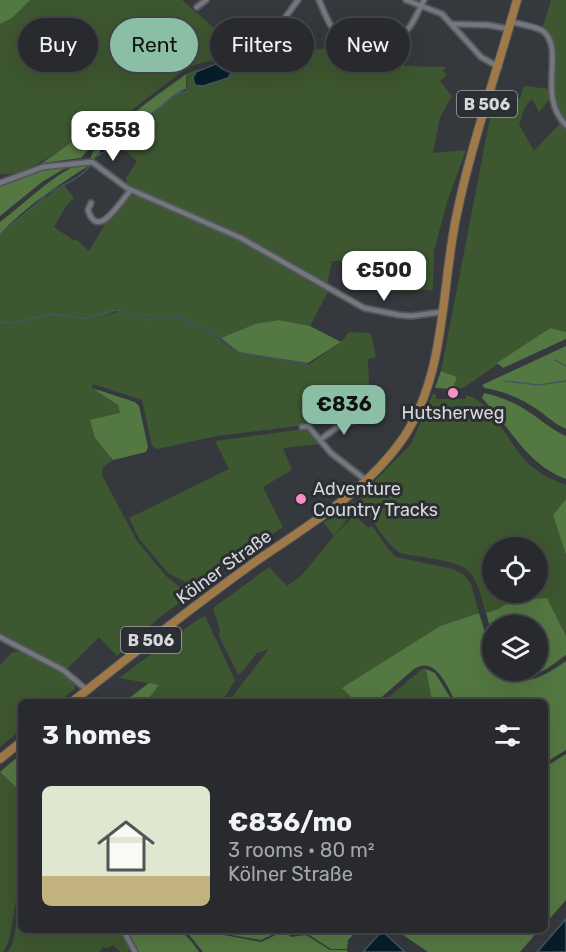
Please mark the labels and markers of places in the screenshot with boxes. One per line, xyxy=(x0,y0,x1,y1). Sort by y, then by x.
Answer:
pin: €558 xyxy=(77,111,149,162)
pin: €500 xyxy=(348,251,420,302)
pin: €836 xyxy=(308,385,380,436)
marker: Hutsherweg xyxy=(446,386,460,400)
place label: Hutsherweg xyxy=(402,402,504,424)
place label: Adventure Country Tracks xyxy=(313,478,438,521)
marker: Adventure Country Tracks xyxy=(294,492,308,506)

